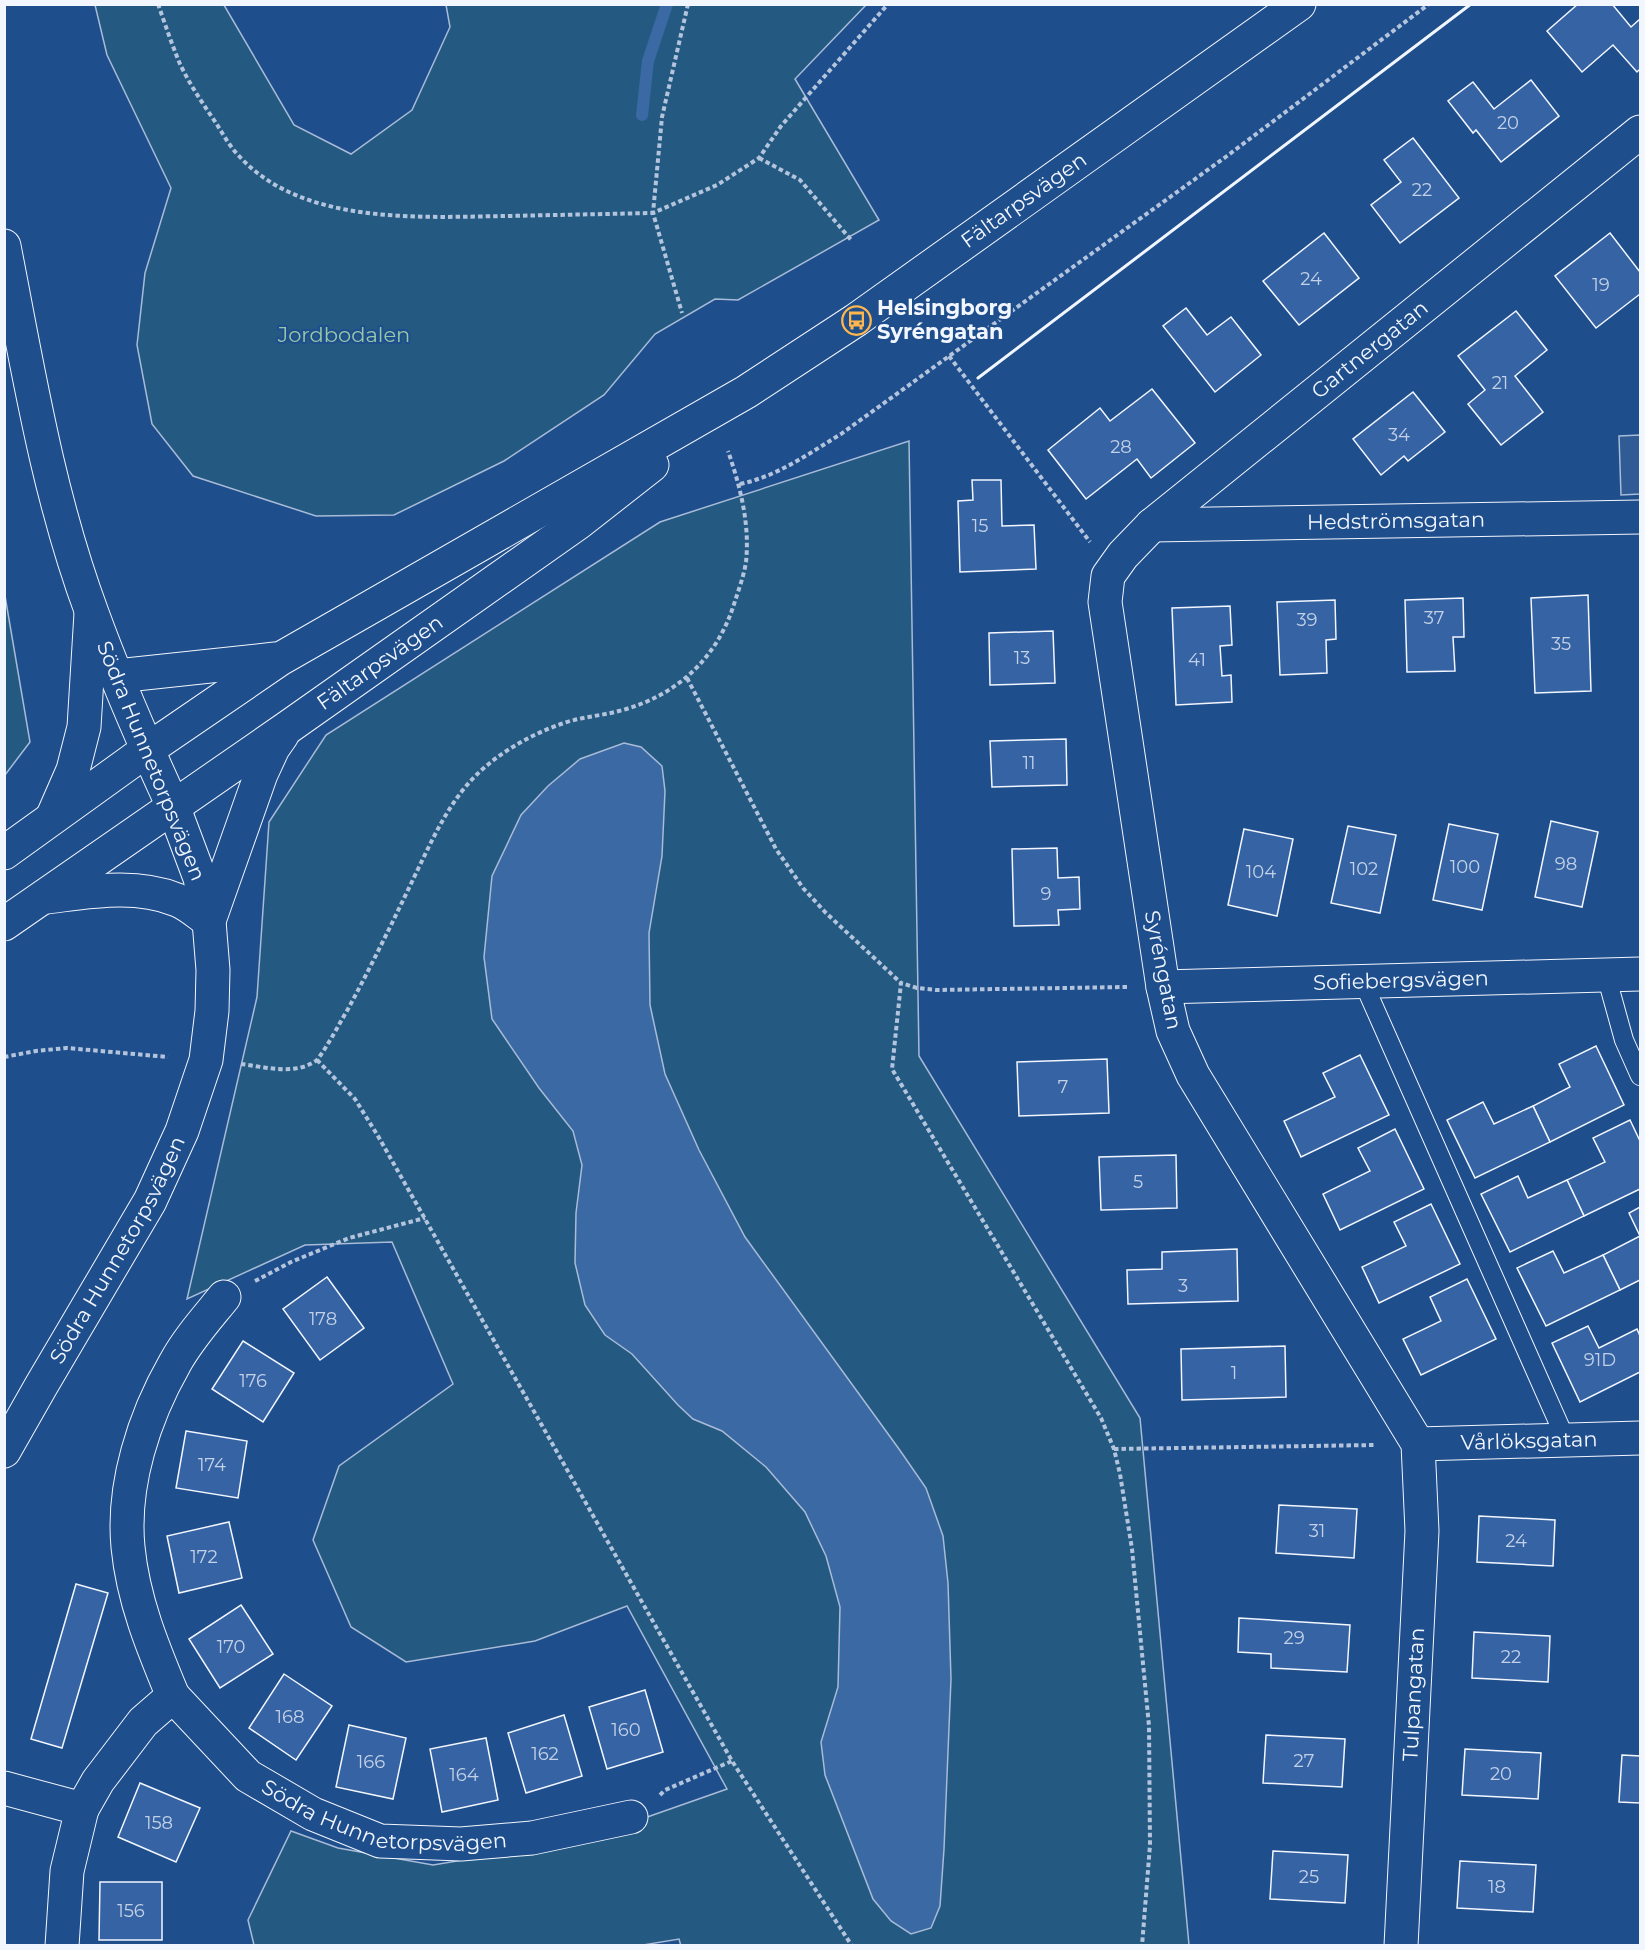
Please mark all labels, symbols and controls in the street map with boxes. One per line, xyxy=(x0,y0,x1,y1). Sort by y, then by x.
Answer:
house number: 20 xyxy=(1497,112,1519,134)
street label: Fältarpsvägen xyxy=(956,147,1091,253)
house number: 22 xyxy=(1412,179,1432,201)
house number: 24 xyxy=(1300,268,1322,290)
house number: 19 xyxy=(1592,274,1610,296)
place label: Helsingborg Syréngatan xyxy=(877,295,1012,344)
street label: Gartnergatan xyxy=(1306,295,1433,404)
bus stop icon: Helsingborg Syréngatan xyxy=(840,304,872,336)
park label: Jordbodalen xyxy=(277,322,410,347)
house number: 21 xyxy=(1492,372,1508,394)
house number: 34 xyxy=(1388,424,1410,446)
house number: 28 xyxy=(1110,436,1132,458)
street label: Hedströmsgatan xyxy=(1307,507,1485,534)
house number: 15 xyxy=(972,515,988,537)
house number: 37 xyxy=(1424,607,1444,629)
street label: Fältarpsvägen xyxy=(312,609,448,715)
house number: 39 xyxy=(1296,609,1318,631)
house number: 35 xyxy=(1551,633,1571,655)
street label: Södra Hunnetorpsvägen xyxy=(92,637,211,884)
house number: 13 xyxy=(1014,647,1030,669)
house number: 41 xyxy=(1188,649,1206,671)
house number: 11 xyxy=(1023,752,1036,774)
house number: 98 xyxy=(1555,853,1577,875)
house number: 100 xyxy=(1450,856,1480,878)
house number: 102 xyxy=(1350,858,1378,880)
house number: 104 xyxy=(1246,861,1276,883)
house number: 9 xyxy=(1041,883,1052,905)
street label: Syréngatan xyxy=(1140,908,1187,1032)
street label: Sofiebergsvägen xyxy=(1313,965,1489,995)
house number: 7 xyxy=(1058,1076,1068,1098)
street label: Södra Hunnetorpsvägen xyxy=(44,1132,190,1368)
house number: 5 xyxy=(1133,1171,1143,1193)
house number: 3 xyxy=(1178,1275,1188,1297)
house number: 178 xyxy=(309,1308,337,1330)
house number: 91D xyxy=(1584,1349,1616,1371)
house number: 1 xyxy=(1231,1362,1237,1384)
house number: 176 xyxy=(239,1370,267,1392)
street label: Vårlöksgatan xyxy=(1460,1426,1598,1455)
house number: 174 xyxy=(198,1454,226,1476)
house number: 31 xyxy=(1309,1520,1325,1542)
house number: 24 xyxy=(1505,1530,1527,1552)
house number: 172 xyxy=(190,1546,218,1568)
house number: 29 xyxy=(1283,1627,1305,1649)
street label: Tulpangatan xyxy=(1397,1627,1429,1762)
house number: 170 xyxy=(217,1636,245,1658)
house number: 22 xyxy=(1501,1646,1521,1668)
house number: 168 xyxy=(276,1706,304,1728)
house number: 160 xyxy=(611,1719,641,1741)
house number: 162 xyxy=(531,1743,559,1765)
house number: 27 xyxy=(1294,1750,1314,1772)
house number: 166 xyxy=(357,1751,385,1773)
house number: 20 xyxy=(1490,1763,1512,1785)
house number: 164 xyxy=(449,1764,479,1786)
street label: Södra Hunnetorpsvägen xyxy=(257,1774,508,1856)
house number: 158 xyxy=(145,1812,173,1834)
house number: 25 xyxy=(1299,1866,1319,1888)
house number: 18 xyxy=(1488,1876,1506,1898)
house number: 156 xyxy=(117,1900,145,1922)

